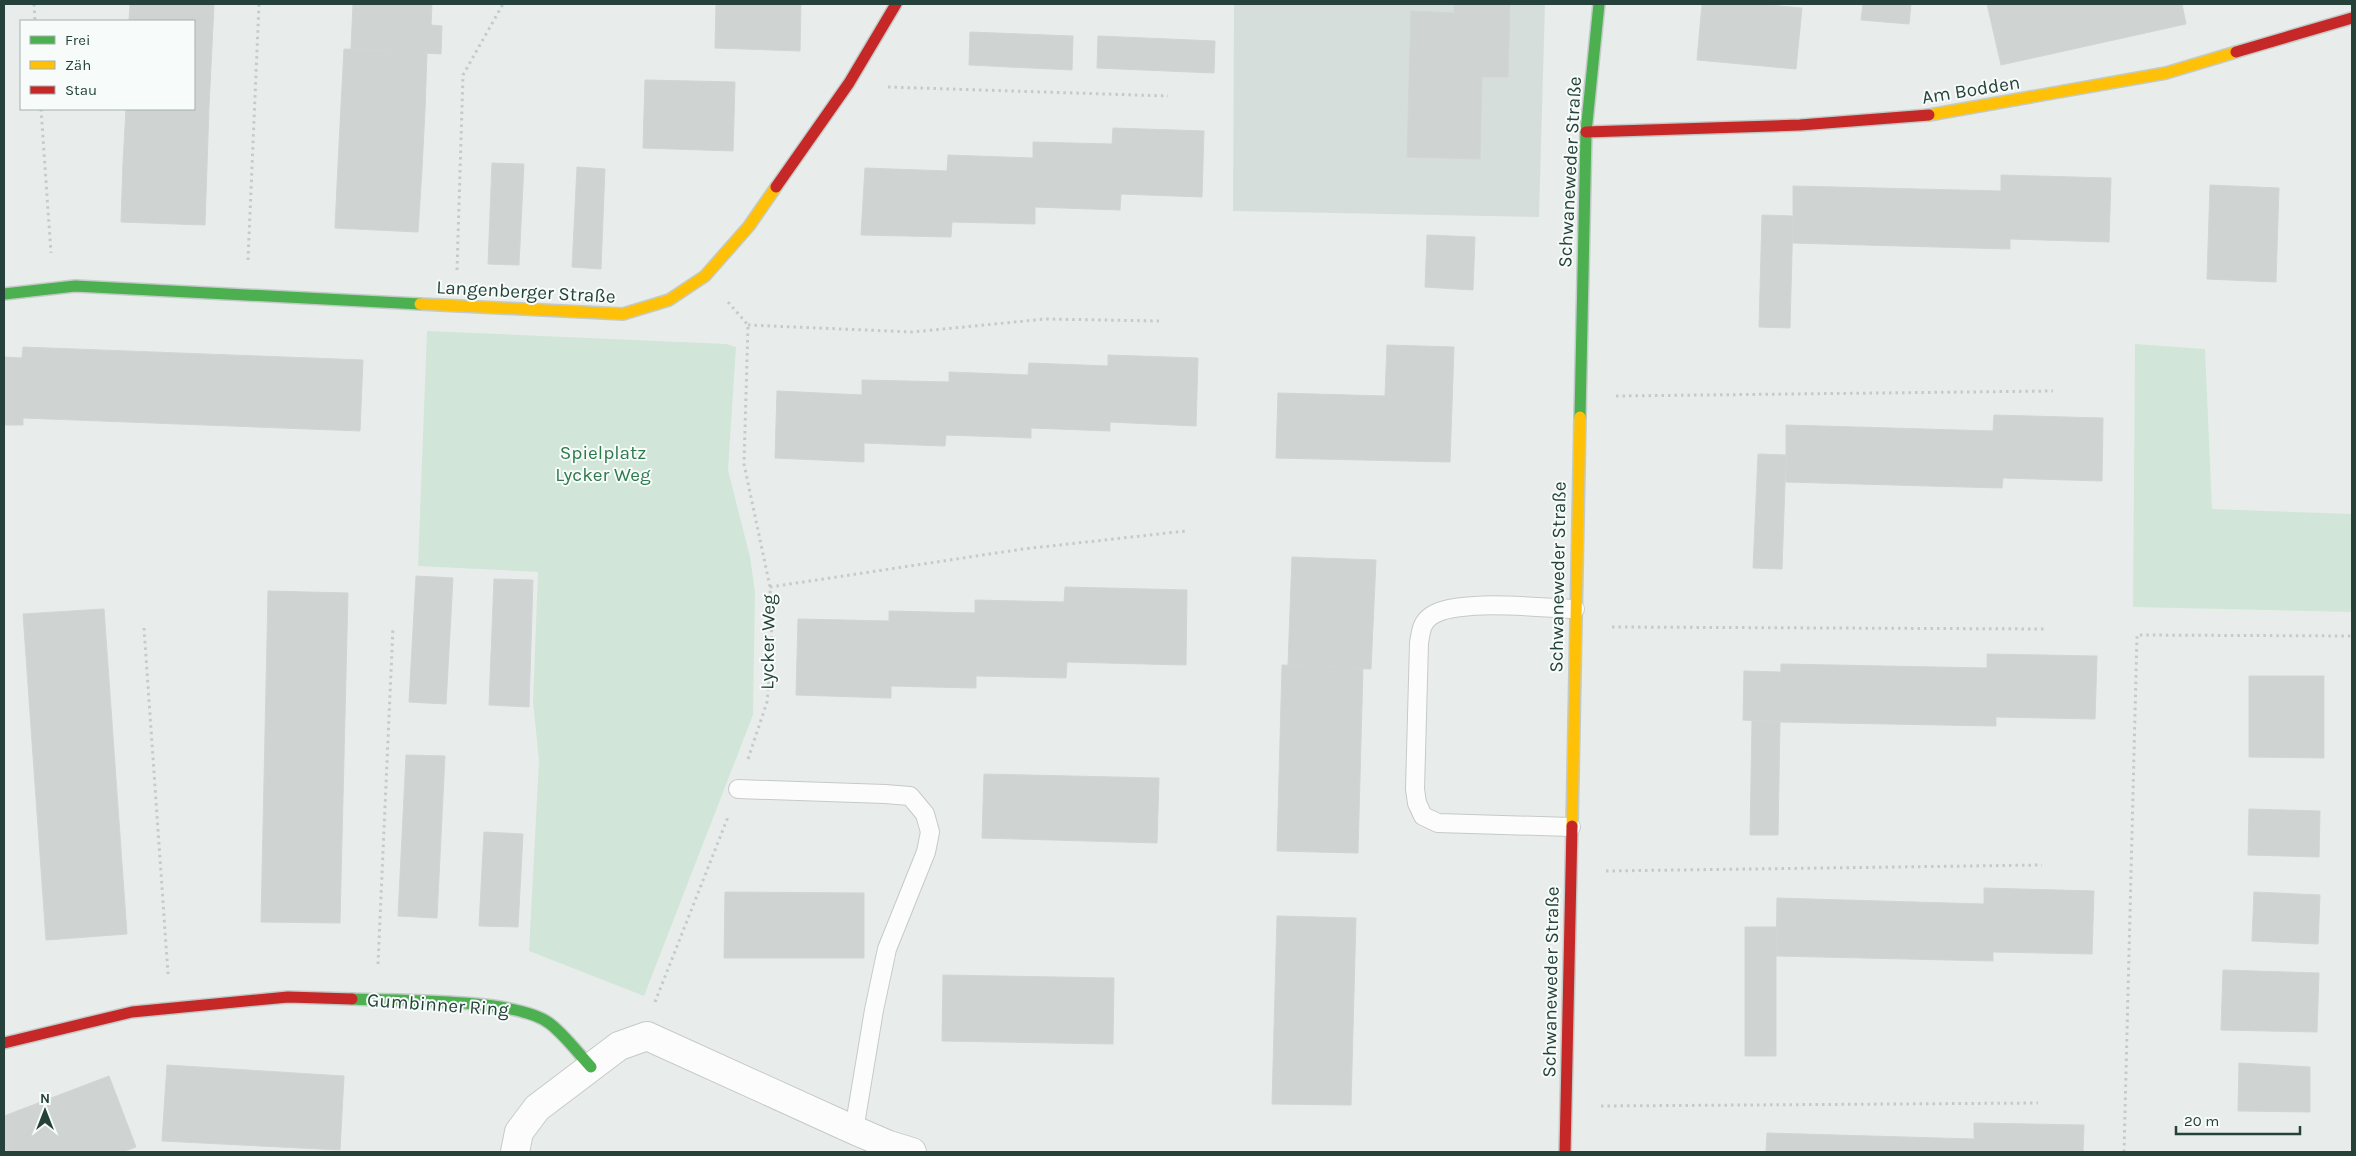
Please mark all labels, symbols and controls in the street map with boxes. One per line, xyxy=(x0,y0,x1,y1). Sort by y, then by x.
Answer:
legend xyxy=(20,20,195,110)
text: Frei xyxy=(65,31,90,49)
text: Zäh xyxy=(65,56,91,74)
street label: Am Bodden xyxy=(1920,71,2022,109)
street label: Schwaneweder Straße xyxy=(1554,76,1586,268)
text: Stau xyxy=(65,81,97,99)
street label: Langenberger Straße xyxy=(436,276,616,308)
park label: Spielplatz Lycker Weg xyxy=(555,442,651,486)
street label: Schwaneweder Straße xyxy=(1545,481,1571,673)
street label: Lycker Weg xyxy=(756,594,780,690)
street label: Schwaneweder Straße xyxy=(1538,886,1564,1078)
street label: Gumbinner Ring xyxy=(366,989,510,1021)
north arrow xyxy=(20,1086,70,1136)
text: N xyxy=(40,1090,50,1107)
scale bar xyxy=(2176,1104,2300,1136)
text: 20 m xyxy=(2184,1112,2219,1130)

